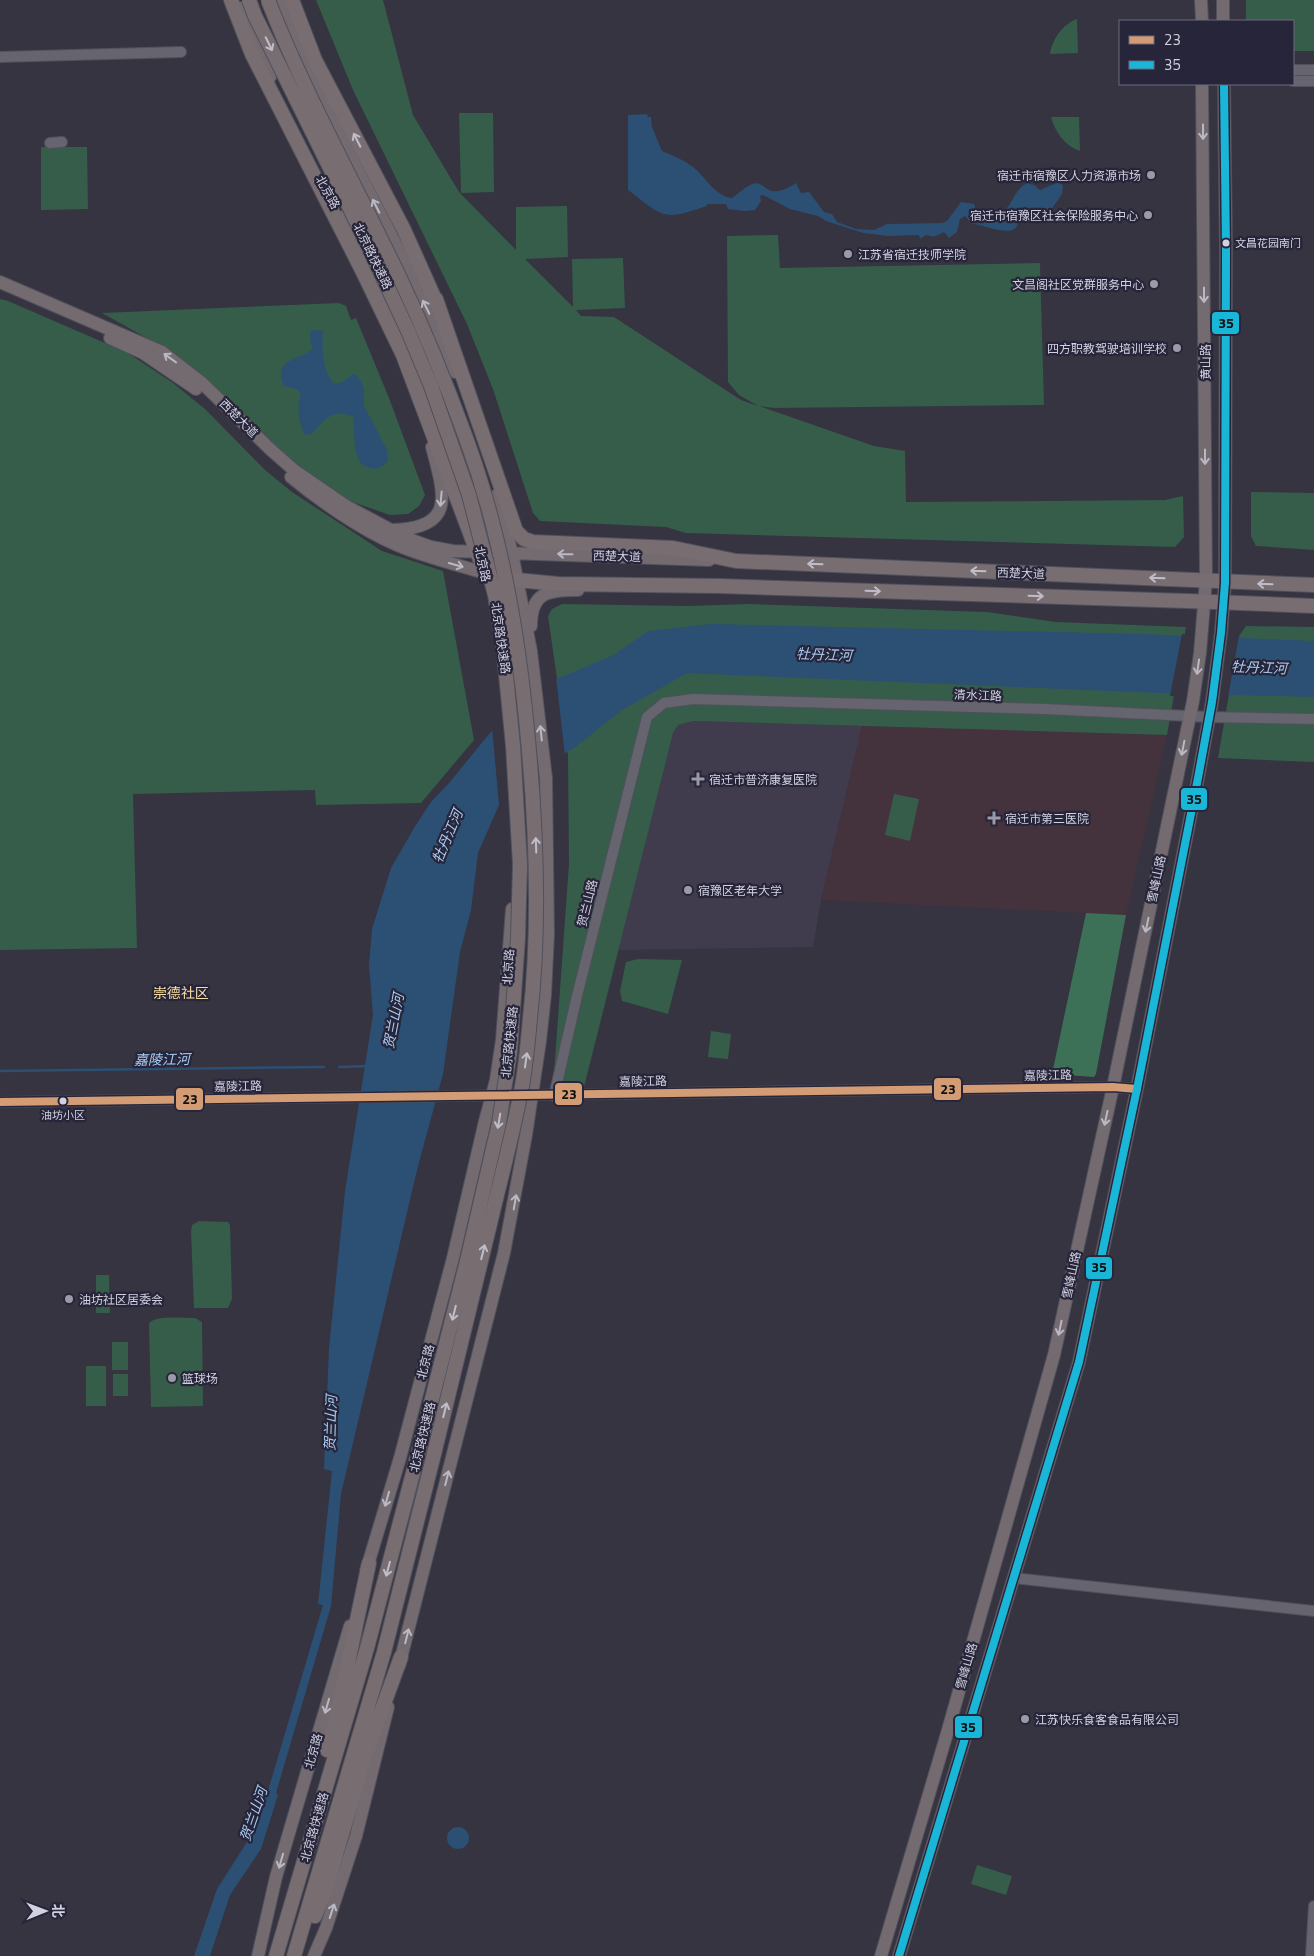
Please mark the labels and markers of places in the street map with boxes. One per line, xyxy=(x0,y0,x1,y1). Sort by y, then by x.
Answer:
place label: 宿迁市宿豫区人力资源市场 xyxy=(997,166,1141,185)
marker: 宿迁市宿豫区人力资源市场 xyxy=(1145,169,1157,181)
place label: 宿迁市宿豫区社会保险服务中心 xyxy=(970,206,1138,225)
marker: 宿迁市宿豫区社会保险服务中心 xyxy=(1142,209,1154,221)
place label: 文昌花园南门 xyxy=(1235,235,1301,251)
marker: 文昌花园南门 xyxy=(1221,238,1231,248)
place label: 江苏省宿迁技师学院 xyxy=(858,245,966,264)
marker: 江苏省宿迁技师学院 xyxy=(842,248,854,260)
place label: 文昌阁社区党群服务中心 xyxy=(1012,275,1144,294)
marker: 文昌阁社区党群服务中心 xyxy=(1148,278,1160,290)
place label: 四方职教驾驶培训学校 xyxy=(1047,339,1167,358)
marker: 四方职教驾驶培训学校 xyxy=(1171,342,1183,354)
place label: 宿迁市普济康复医院 xyxy=(709,770,817,789)
marker: 宿迁市普济康复医院 xyxy=(691,772,705,786)
place label: 宿迁市第三医院 xyxy=(1005,809,1089,828)
marker: 宿迁市第三医院 xyxy=(987,811,1001,825)
place label: 宿豫区老年大学 xyxy=(698,881,782,900)
marker: 宿豫区老年大学 xyxy=(682,884,694,896)
marker: 油坊小区 xyxy=(58,1096,68,1106)
place label: 油坊小区 xyxy=(41,1107,85,1123)
place label: 油坊社区居委会 xyxy=(79,1290,163,1309)
marker: 油坊社区居委会 xyxy=(63,1293,75,1305)
place label: 篮球场 xyxy=(182,1369,218,1388)
marker: 篮球场 xyxy=(166,1372,178,1384)
place label: 江苏快乐食客食品有限公司 xyxy=(1035,1710,1179,1729)
marker: 江苏快乐食客食品有限公司 xyxy=(1019,1713,1031,1725)

